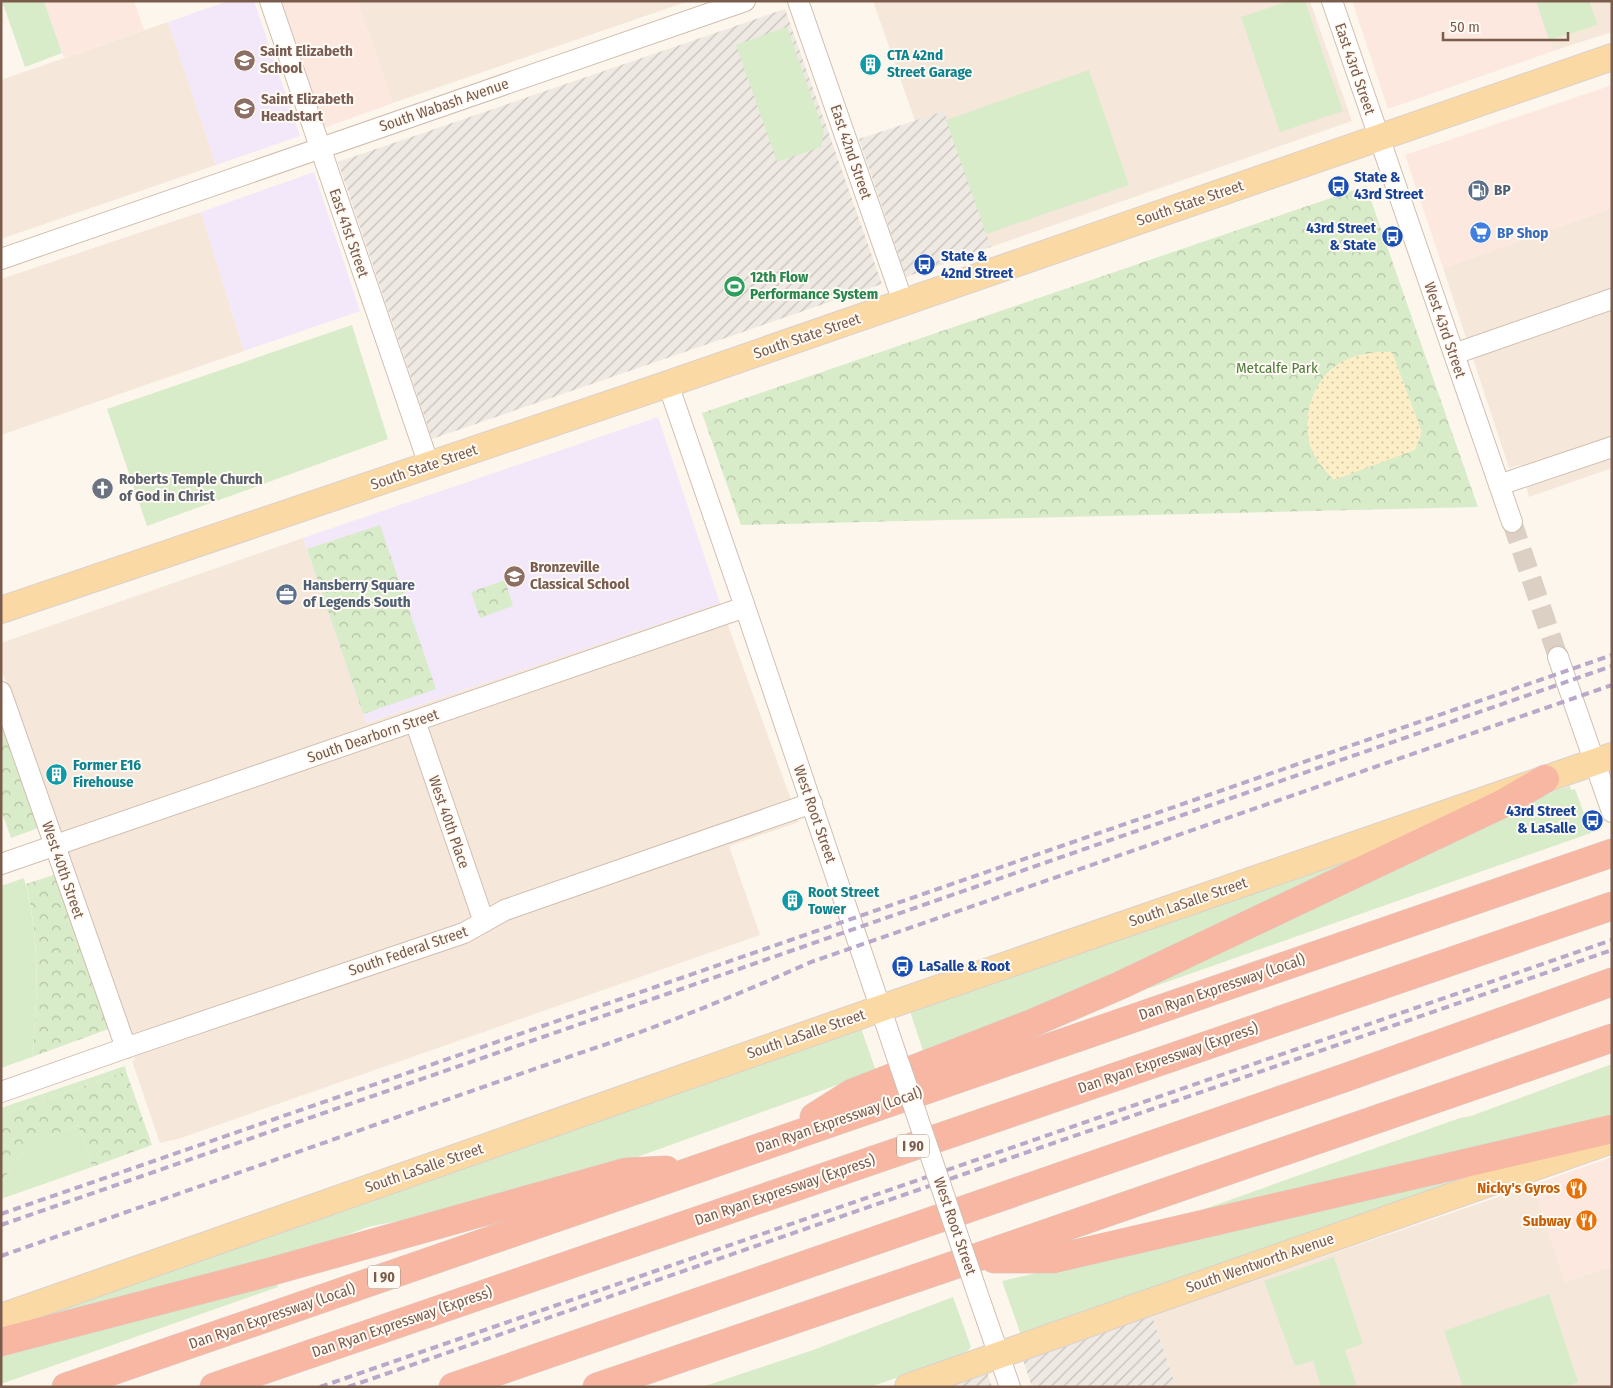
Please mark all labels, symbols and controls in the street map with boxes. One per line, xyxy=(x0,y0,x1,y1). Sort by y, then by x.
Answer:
scale bar xyxy=(1443,10,1568,42)
text: 50 m xyxy=(1450,18,1480,36)
street label: East 43rd Street xyxy=(1331,21,1379,117)
place label: Saint Elizabeth School xyxy=(260,42,353,77)
place label: CTA 42nd Street Garage xyxy=(887,46,973,81)
school or university icon: Saint Elizabeth School xyxy=(232,48,256,72)
building icon: CTA 42nd Street Garage xyxy=(859,52,883,76)
street label: South Wabash Avenue xyxy=(377,74,511,136)
place label: Saint Elizabeth Headstart xyxy=(261,90,354,125)
school or university icon: Saint Elizabeth Headstart xyxy=(233,96,257,120)
street label: East 42nd Street xyxy=(826,102,876,202)
place label: State & 43rd Street xyxy=(1354,168,1424,203)
bus stop icon: State & 43rd Street xyxy=(1326,174,1350,198)
street label: South State Street xyxy=(1134,176,1246,230)
fuel station icon: BP xyxy=(1466,178,1490,202)
place label: BP xyxy=(1494,181,1511,199)
street label: East 41st Street xyxy=(325,186,373,280)
place label: 43rd Street & State xyxy=(1306,219,1377,254)
supermarket icon: BP Shop xyxy=(1469,221,1493,245)
place label: BP Shop xyxy=(1497,224,1548,242)
bus stop icon: 43rd Street & State xyxy=(1380,225,1404,249)
place label: State & 42nd Street xyxy=(941,247,1014,282)
bus stop icon: State & 42nd Street xyxy=(913,253,937,277)
place label: 12th Flow Performance System xyxy=(750,268,878,303)
sports icon: 12th Flow Performance System xyxy=(722,274,746,298)
street label: West 43rd Street xyxy=(1420,280,1470,380)
street label: South State Street xyxy=(751,309,863,363)
park label: Metcalfe Park xyxy=(1236,359,1318,377)
street label: South State Street xyxy=(368,440,480,494)
place label: Roberts Temple Church of God in Christ xyxy=(119,470,263,505)
church icon: Roberts Temple Church of God in Christ xyxy=(91,476,115,500)
place label: Bronzeville Classical School xyxy=(530,558,630,593)
school or university icon: Bronzeville Classical School xyxy=(502,564,526,588)
place label: Hansberry Square of Legends South xyxy=(303,576,415,611)
office icon: Hansberry Square of Legends South xyxy=(275,582,299,606)
street label: South Dearborn Street xyxy=(305,705,441,767)
place label: Former E16 Firehouse xyxy=(73,756,141,791)
building icon: Former E16 Firehouse xyxy=(45,762,69,786)
street label: West Root Street xyxy=(790,763,840,865)
street label: West 40th Place xyxy=(425,773,473,871)
place label: 43rd Street & LaSalle xyxy=(1506,802,1577,837)
bus stop icon: 43rd Street & LaSalle xyxy=(1580,808,1604,832)
street label: West 40th Street xyxy=(38,819,88,921)
street label: South LaSalle Street xyxy=(1127,873,1249,931)
place label: Root Street Tower xyxy=(808,883,880,918)
building icon: Root Street Tower xyxy=(780,889,804,913)
street label: South Federal Street xyxy=(346,922,470,980)
street label: Dan Ryan Expressway (Local) xyxy=(1137,950,1307,1024)
bus stop icon: LaSalle & Root xyxy=(891,954,915,978)
place label: LaSalle & Root xyxy=(919,957,1011,975)
street label: South LaSalle Street xyxy=(745,1005,867,1063)
street label: Dan Ryan Expressway (Express) xyxy=(1076,1019,1260,1097)
street label: Dan Ryan Expressway (Local) xyxy=(754,1083,924,1157)
road number: I 90 xyxy=(897,1134,929,1158)
street label: South LaSalle Street xyxy=(363,1139,485,1197)
street label: Dan Ryan Expressway (Express) xyxy=(693,1151,877,1229)
street label: West Root Street xyxy=(930,1175,980,1277)
restaurant icon: Nicky's Gyros xyxy=(1564,1176,1588,1200)
place label: Nicky's Gyros xyxy=(1477,1179,1560,1197)
restaurant icon: Subway xyxy=(1575,1209,1599,1233)
place label: Subway xyxy=(1523,1212,1572,1230)
street label: South Wentworth Avenue xyxy=(1184,1229,1336,1297)
road number: I 90 xyxy=(368,1266,400,1288)
street label: Dan Ryan Expressway (Local) xyxy=(187,1279,357,1353)
street label: Dan Ryan Expressway (Express) xyxy=(310,1283,494,1361)

